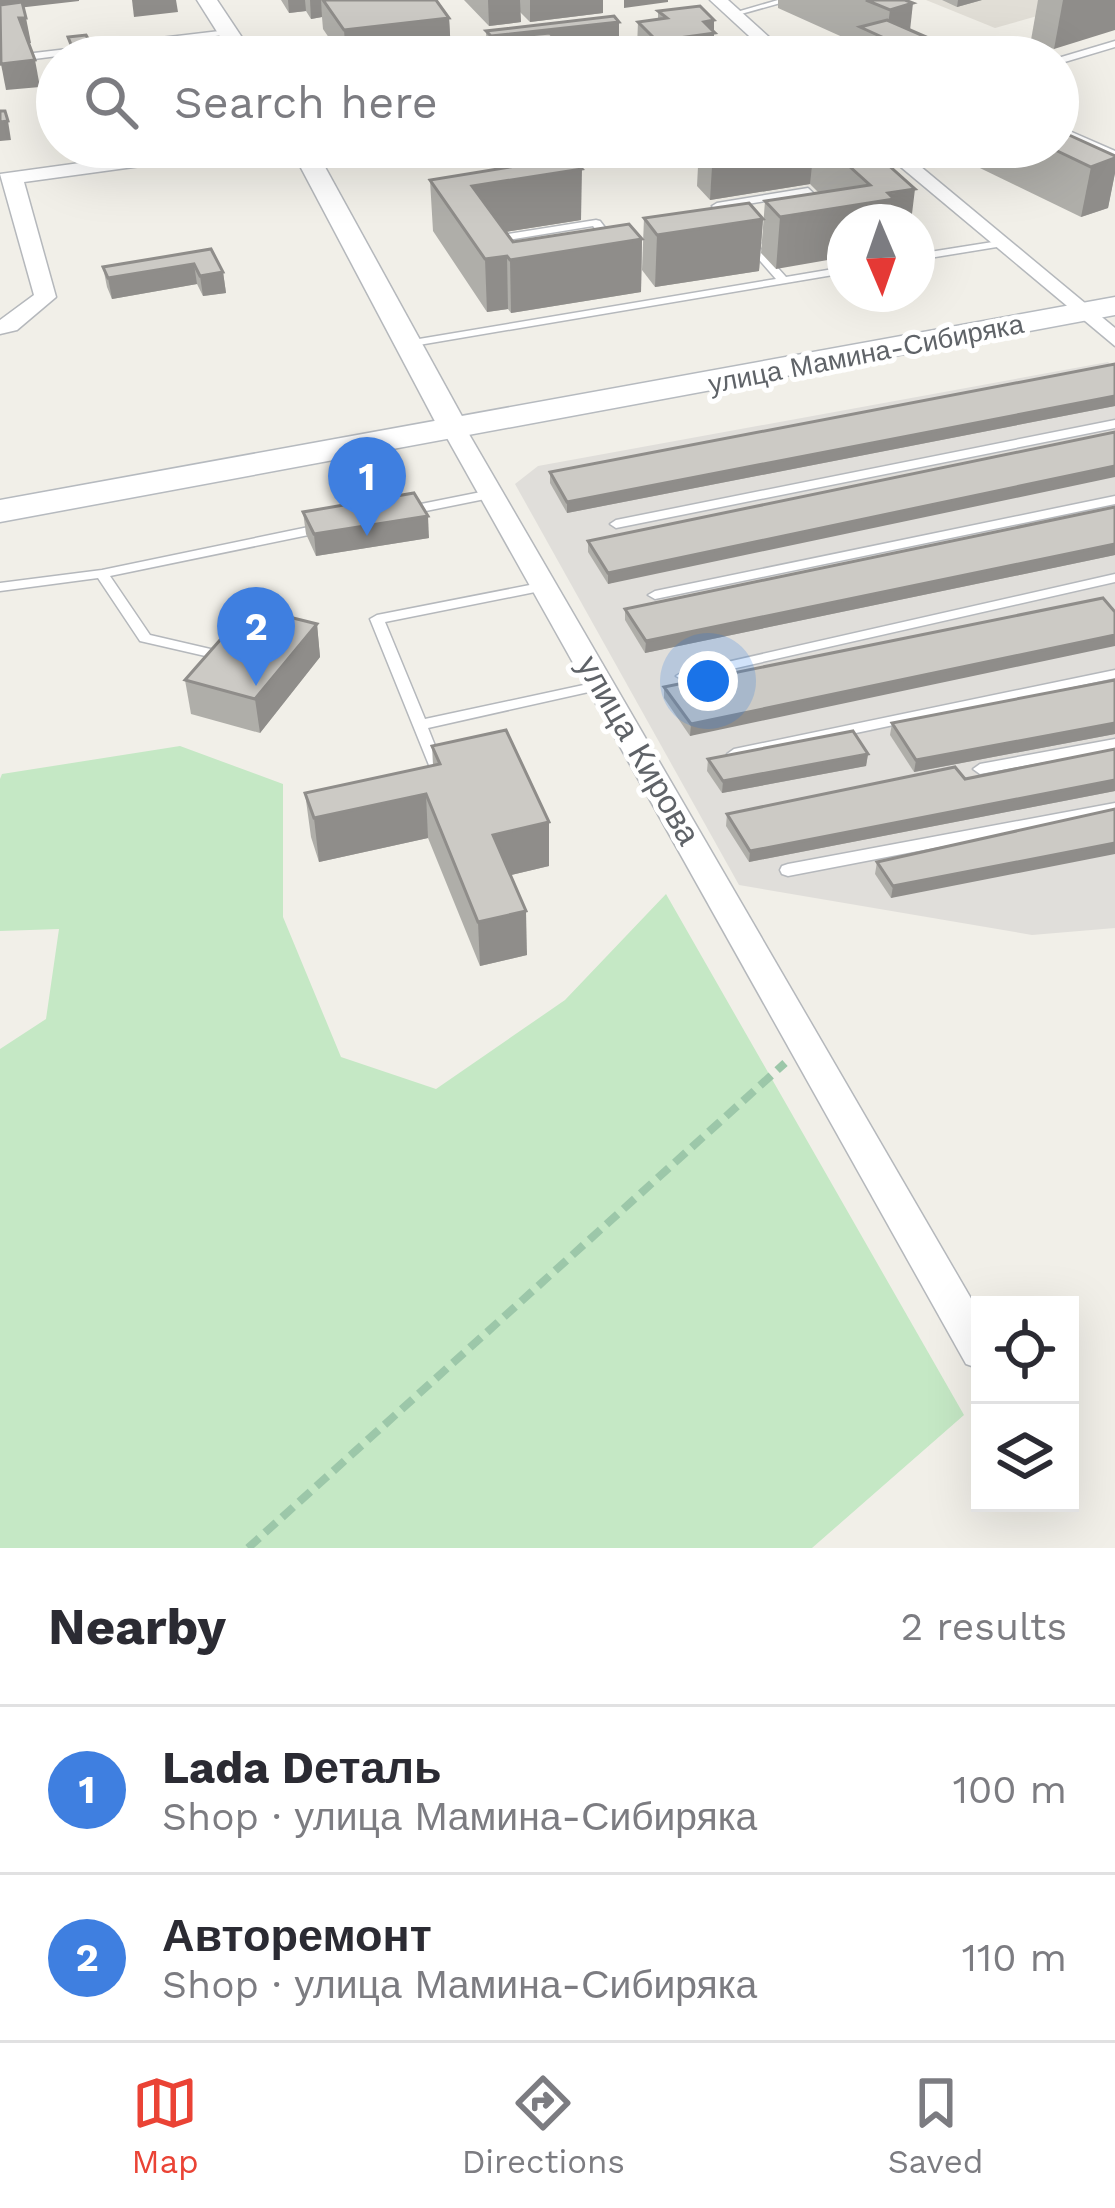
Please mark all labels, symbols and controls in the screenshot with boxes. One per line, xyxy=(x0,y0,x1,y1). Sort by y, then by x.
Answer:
search box xyxy=(36,36,1079,168)
icon: search xyxy=(78,69,144,135)
text: Search here xyxy=(174,76,438,129)
north arrow xyxy=(827,204,935,312)
street label: улица Мамина-Сибиряка xyxy=(706,308,1027,400)
pin: 1 xyxy=(328,437,406,536)
pin: 2 xyxy=(217,587,295,686)
street label: улица Кирова xyxy=(569,649,709,852)
your location xyxy=(678,651,738,711)
map controls xyxy=(971,1296,1079,1512)
button: locate xyxy=(971,1296,1079,1404)
button: layers xyxy=(971,1404,1079,1512)
text: Nearby xyxy=(48,1597,226,1656)
text: 2 results xyxy=(901,1604,1067,1649)
text: Lada Dеталь xyxy=(162,1741,442,1794)
text: 1 xyxy=(79,1767,95,1812)
text: 100 m xyxy=(953,1767,1067,1812)
text: Shop · улица Мамина-Сибиряка xyxy=(162,1794,757,1839)
text: Авторемонт xyxy=(162,1909,432,1962)
text: 2 xyxy=(75,1935,99,1980)
text: 110 m xyxy=(962,1935,1067,1980)
text: Shop · улица Мамина-Сибиряка xyxy=(162,1962,757,2007)
tab: Map xyxy=(131,2070,199,2181)
tab: Directions xyxy=(462,2070,625,2181)
tab: Saved xyxy=(888,2070,984,2181)

